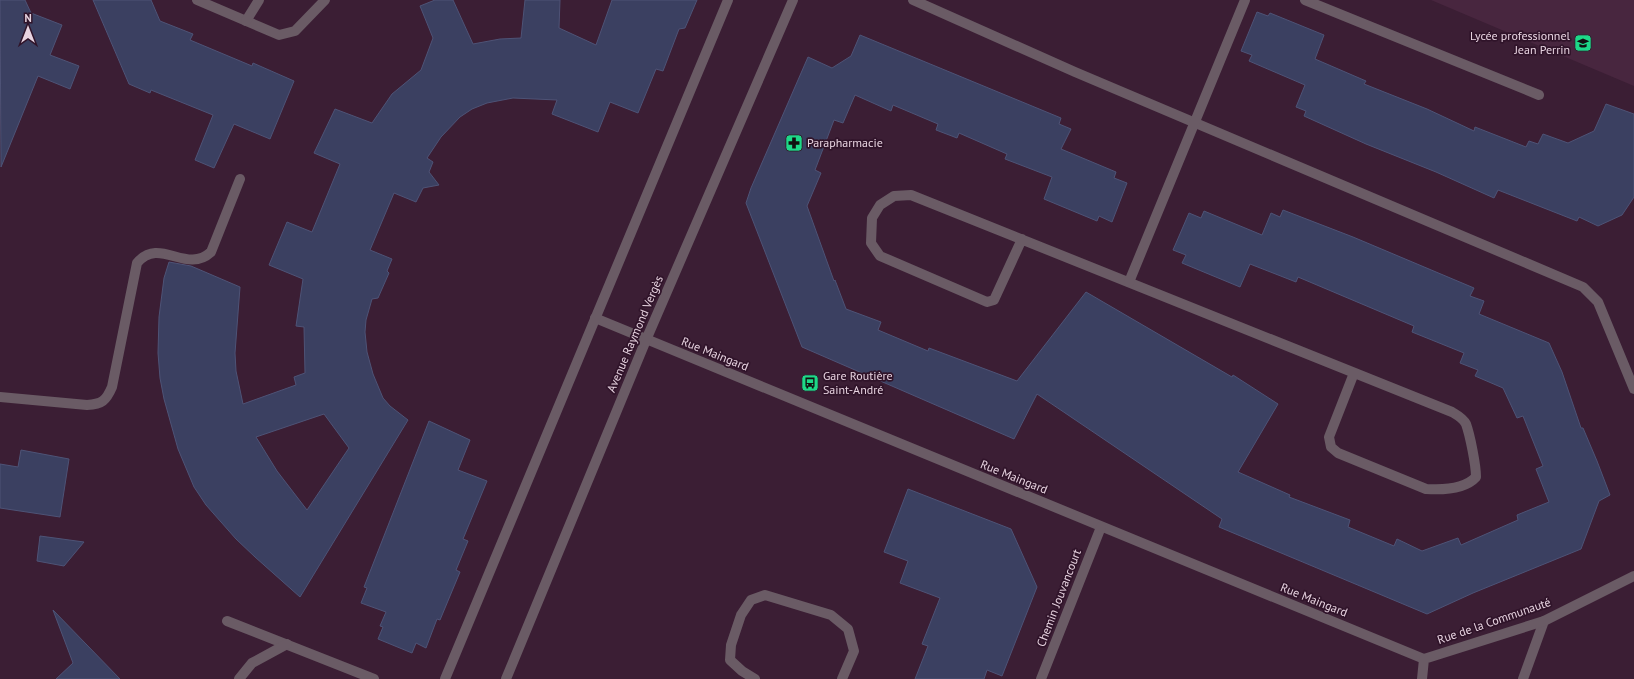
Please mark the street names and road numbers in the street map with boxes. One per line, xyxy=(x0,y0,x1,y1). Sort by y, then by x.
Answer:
street label: Avenue Raymond Vergès xyxy=(603,273,666,394)
street label: Rue Maingard xyxy=(679,333,751,374)
street label: Rue Maingard xyxy=(978,456,1050,497)
street label: Chemin Jouvancourt xyxy=(1033,547,1084,649)
street label: Rue Maingard xyxy=(1278,579,1350,620)
street label: Rue de la Communauté xyxy=(1435,594,1553,647)

